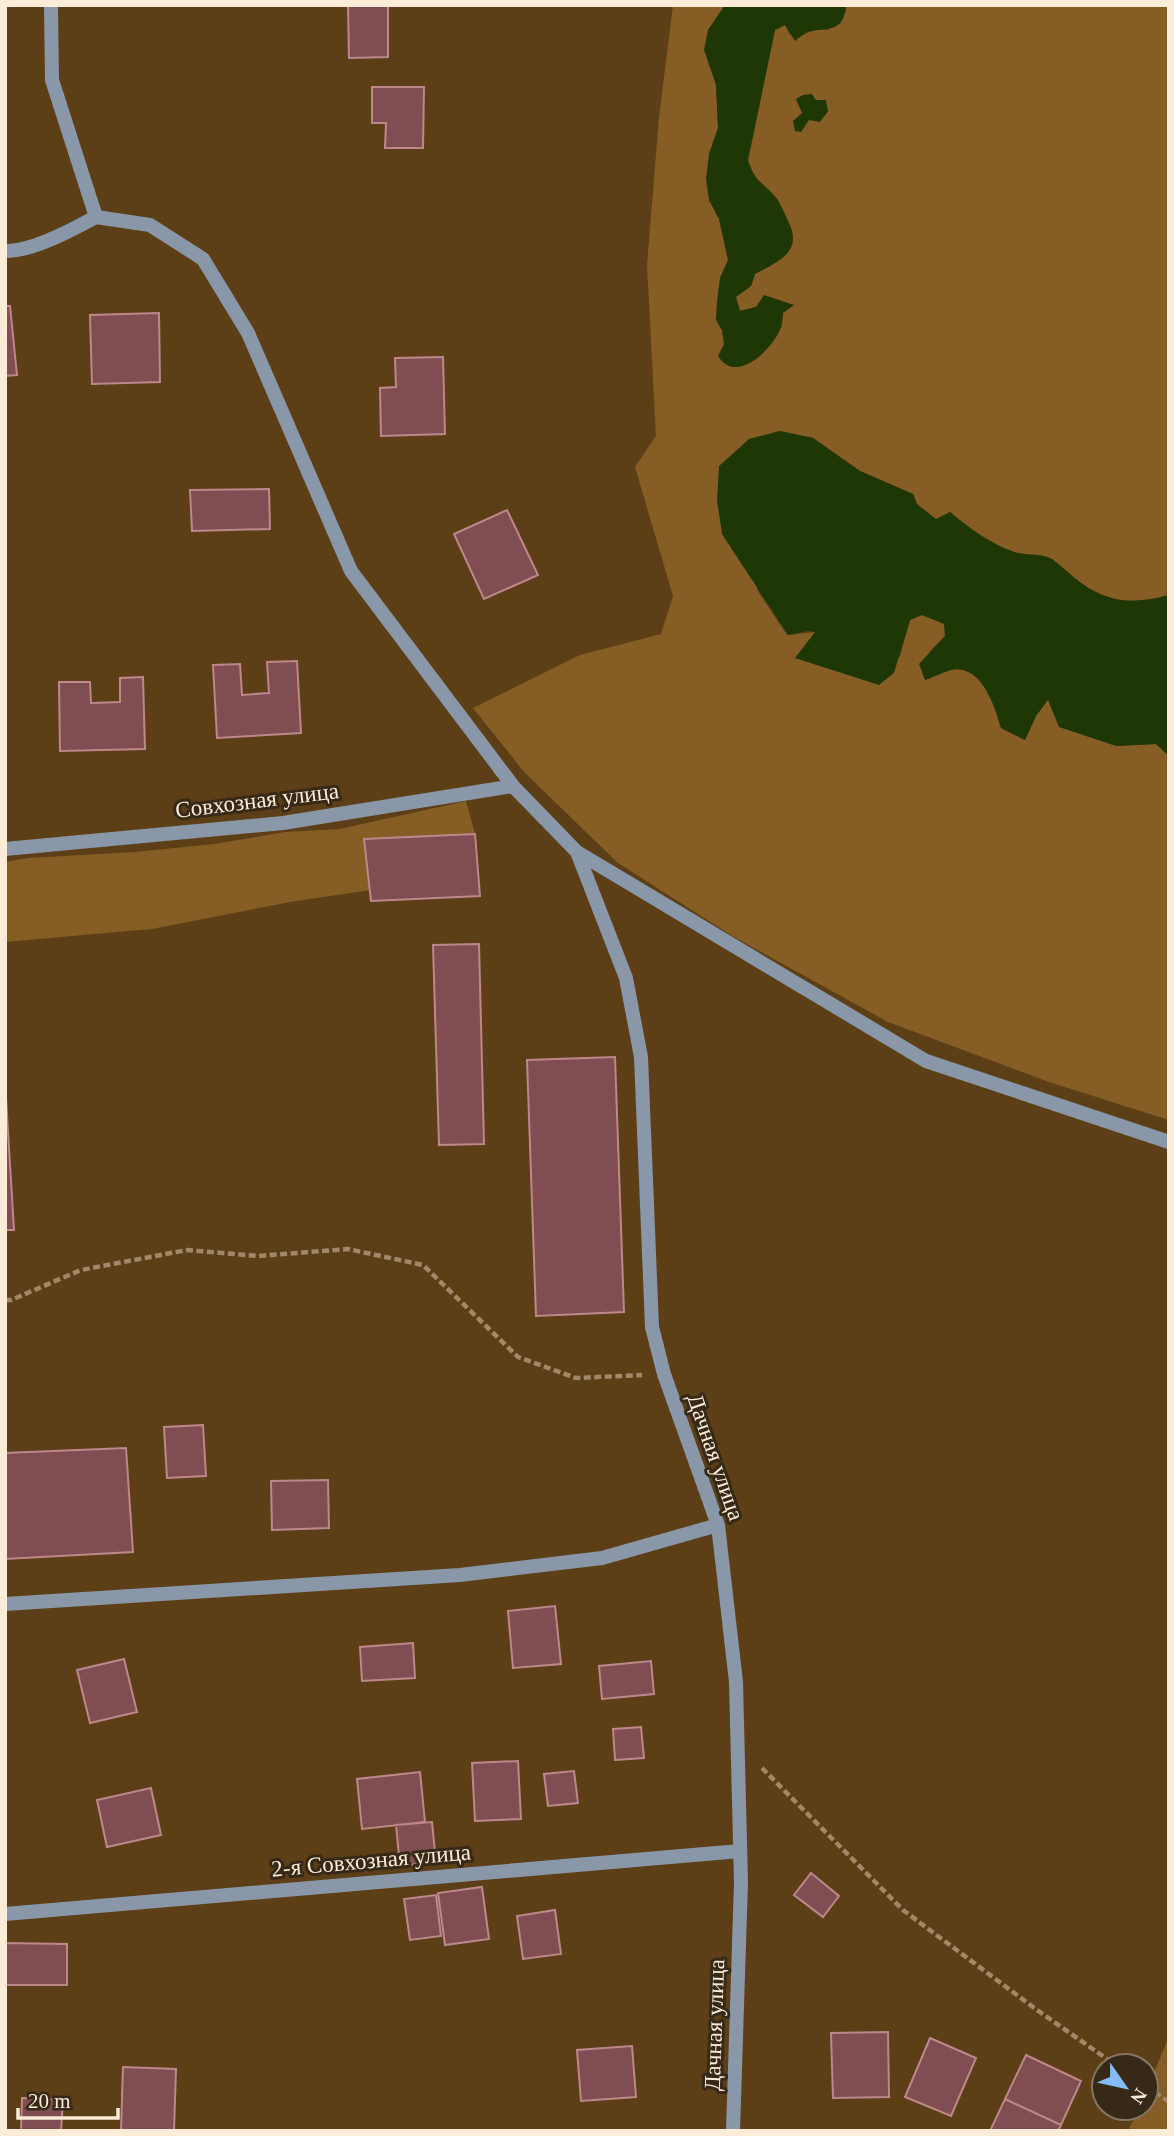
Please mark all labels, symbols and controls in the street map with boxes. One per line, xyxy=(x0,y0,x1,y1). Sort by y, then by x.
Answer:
street label: Совхозная улица xyxy=(174,778,340,823)
street label: Дачная улица xyxy=(682,1391,749,1524)
street label: 2-я Совхозная улица xyxy=(270,1839,472,1882)
street label: Дачная улица xyxy=(700,1959,729,2092)
north arrow xyxy=(1090,2052,1160,2122)
scale bar xyxy=(18,2076,117,2120)
text: N xyxy=(1126,2085,1151,2108)
text: 20 m xyxy=(28,2089,71,2113)

